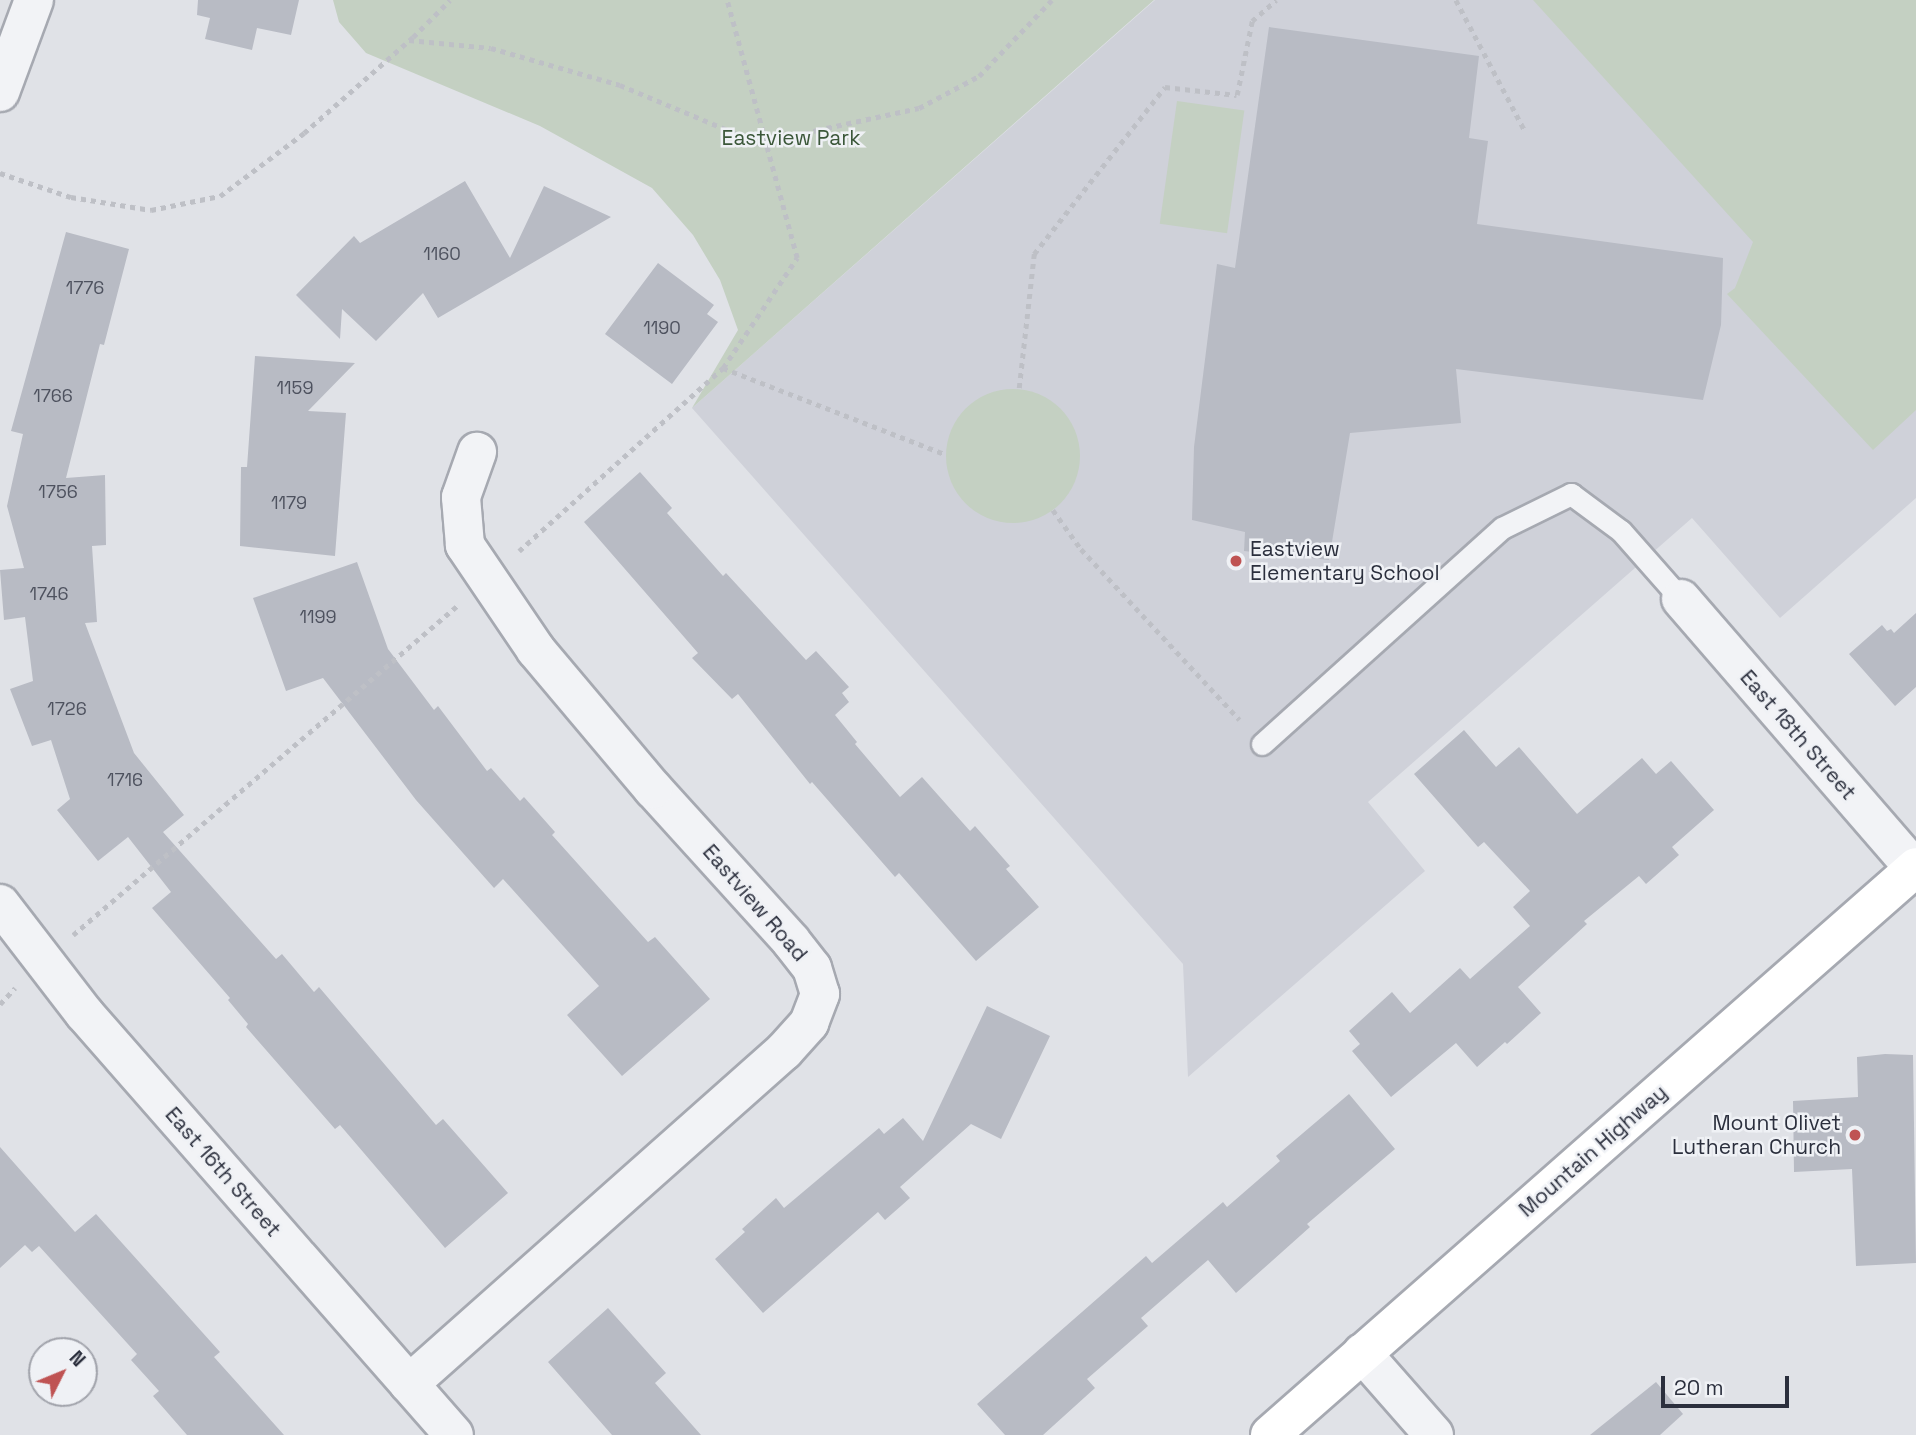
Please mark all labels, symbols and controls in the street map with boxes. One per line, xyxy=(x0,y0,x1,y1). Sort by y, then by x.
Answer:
park label: Eastview Park xyxy=(722,125,860,151)
house number: 1160 xyxy=(423,243,461,265)
house number: 1776 xyxy=(66,277,104,299)
house number: 1190 xyxy=(643,317,681,339)
house number: 1159 xyxy=(277,377,313,399)
house number: 1766 xyxy=(33,385,73,407)
house number: 1756 xyxy=(38,481,78,503)
house number: 1179 xyxy=(271,492,307,514)
place label: Eastview Elementary School xyxy=(1250,536,1440,586)
marker: Eastview Elementary School xyxy=(1228,553,1244,569)
house number: 1746 xyxy=(30,583,68,605)
house number: 1199 xyxy=(299,606,337,628)
street label: East 18th Street xyxy=(1735,665,1861,805)
house number: 1726 xyxy=(47,698,87,720)
house number: 1716 xyxy=(107,769,143,791)
street label: Eastview Road xyxy=(697,839,813,967)
street label: Mountain Highway xyxy=(1514,1080,1672,1222)
street label: East 16th Street xyxy=(160,1102,286,1242)
place label: Mount Olivet Lutheran Church xyxy=(1672,1110,1841,1160)
marker: Mount Olivet Lutheran Church xyxy=(1847,1127,1863,1143)
north arrow xyxy=(28,1337,98,1407)
text: N xyxy=(64,1346,91,1372)
scale bar xyxy=(1664,1362,1792,1406)
text: 20 m xyxy=(1674,1374,1724,1401)

